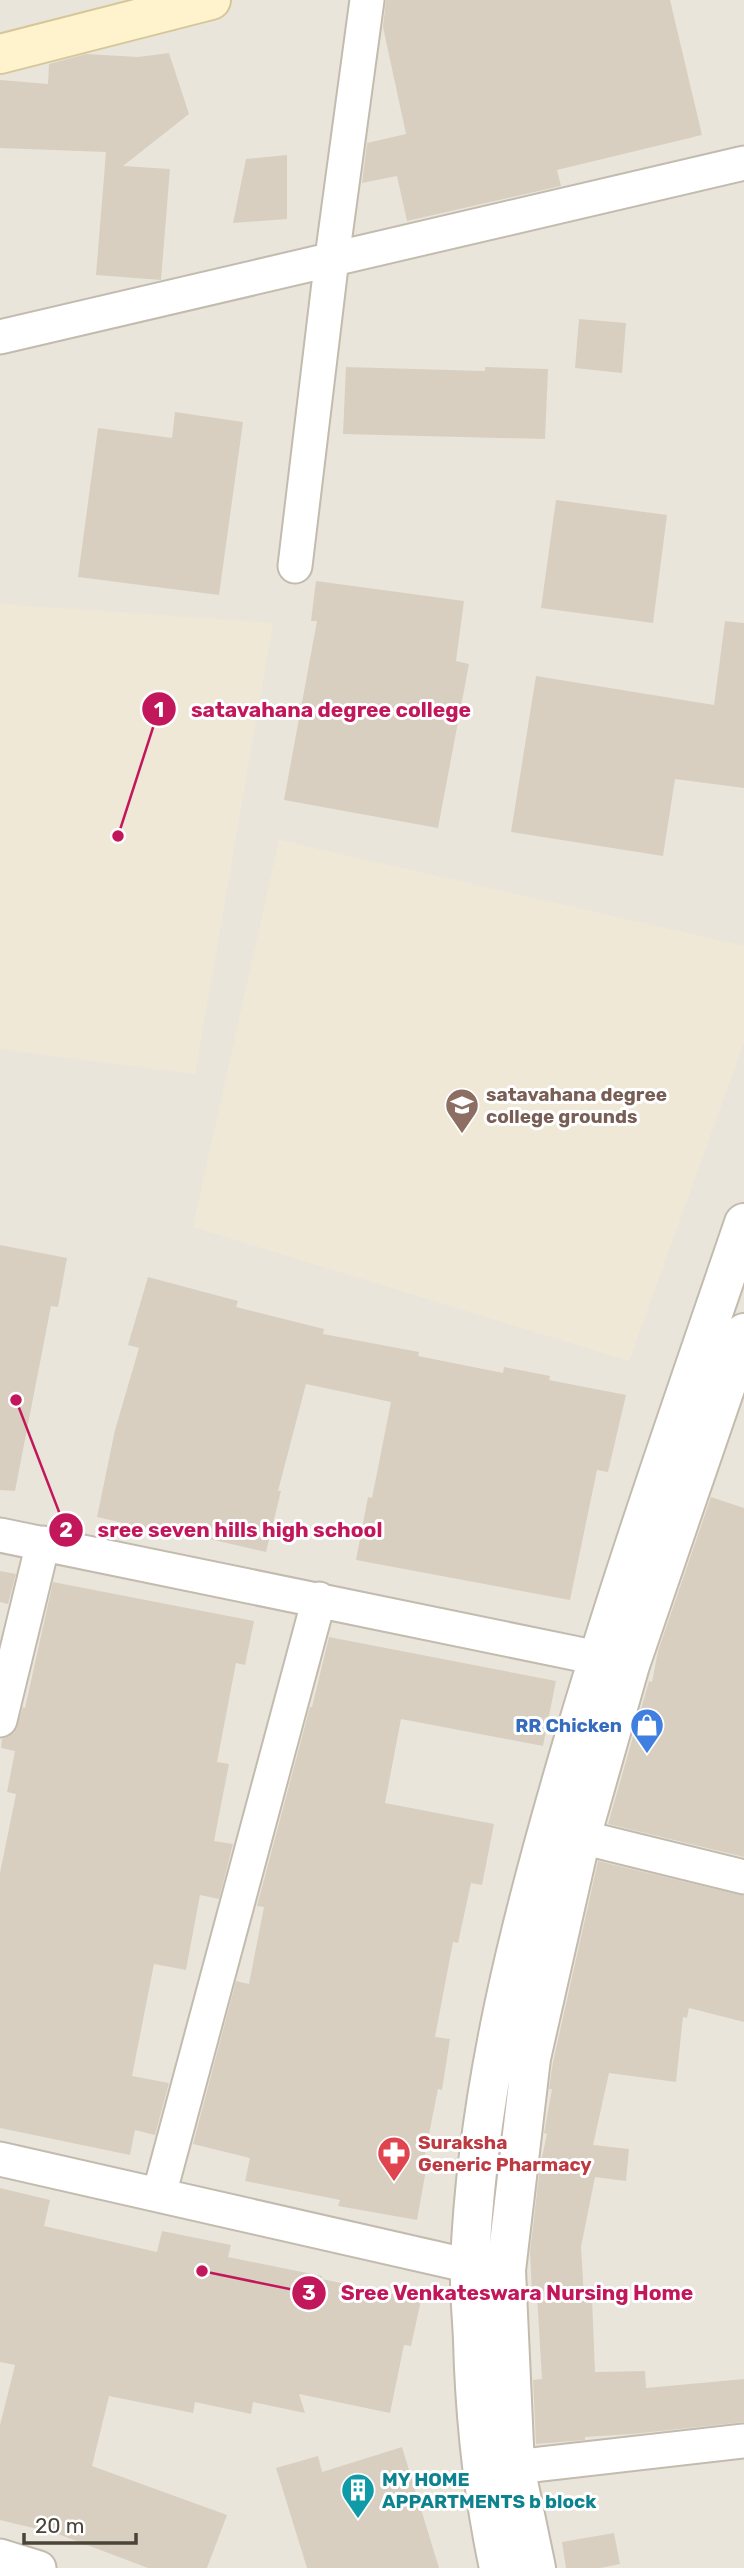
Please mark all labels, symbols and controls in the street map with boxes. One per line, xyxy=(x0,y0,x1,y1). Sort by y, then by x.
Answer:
callout: satavahana degree college xyxy=(142,688,485,730)
text: 1 xyxy=(154,697,164,722)
text: satavahana degree college xyxy=(191,697,471,722)
place label: satavahana degree college grounds xyxy=(486,1083,667,1128)
school or university icon: satavahana degree college grounds xyxy=(443,1086,481,1135)
callout: sree seven hills high school xyxy=(48,1509,396,1551)
text: 2 xyxy=(59,1517,73,1542)
text: sree seven hills high school xyxy=(98,1517,382,1542)
shop icon: RR Chicken xyxy=(628,1706,666,1755)
place label: RR Chicken xyxy=(515,1714,622,1737)
place label: Suraksha Generic Pharmacy xyxy=(418,2131,592,2176)
pharmacy icon: Suraksha Generic Pharmacy xyxy=(375,2134,413,2183)
callout: Sree Venkateswara Nursing Home xyxy=(291,2272,707,2314)
text: 3 xyxy=(302,2280,316,2305)
text: Sree Venkateswara Nursing Home xyxy=(341,2280,693,2305)
place label: MY HOME APPARTMENTS b block xyxy=(382,2468,596,2513)
building icon: MY HOME APPARTMENTS b block xyxy=(339,2471,377,2520)
scale bar xyxy=(24,2502,136,2546)
text: 20 m xyxy=(35,2513,84,2538)

